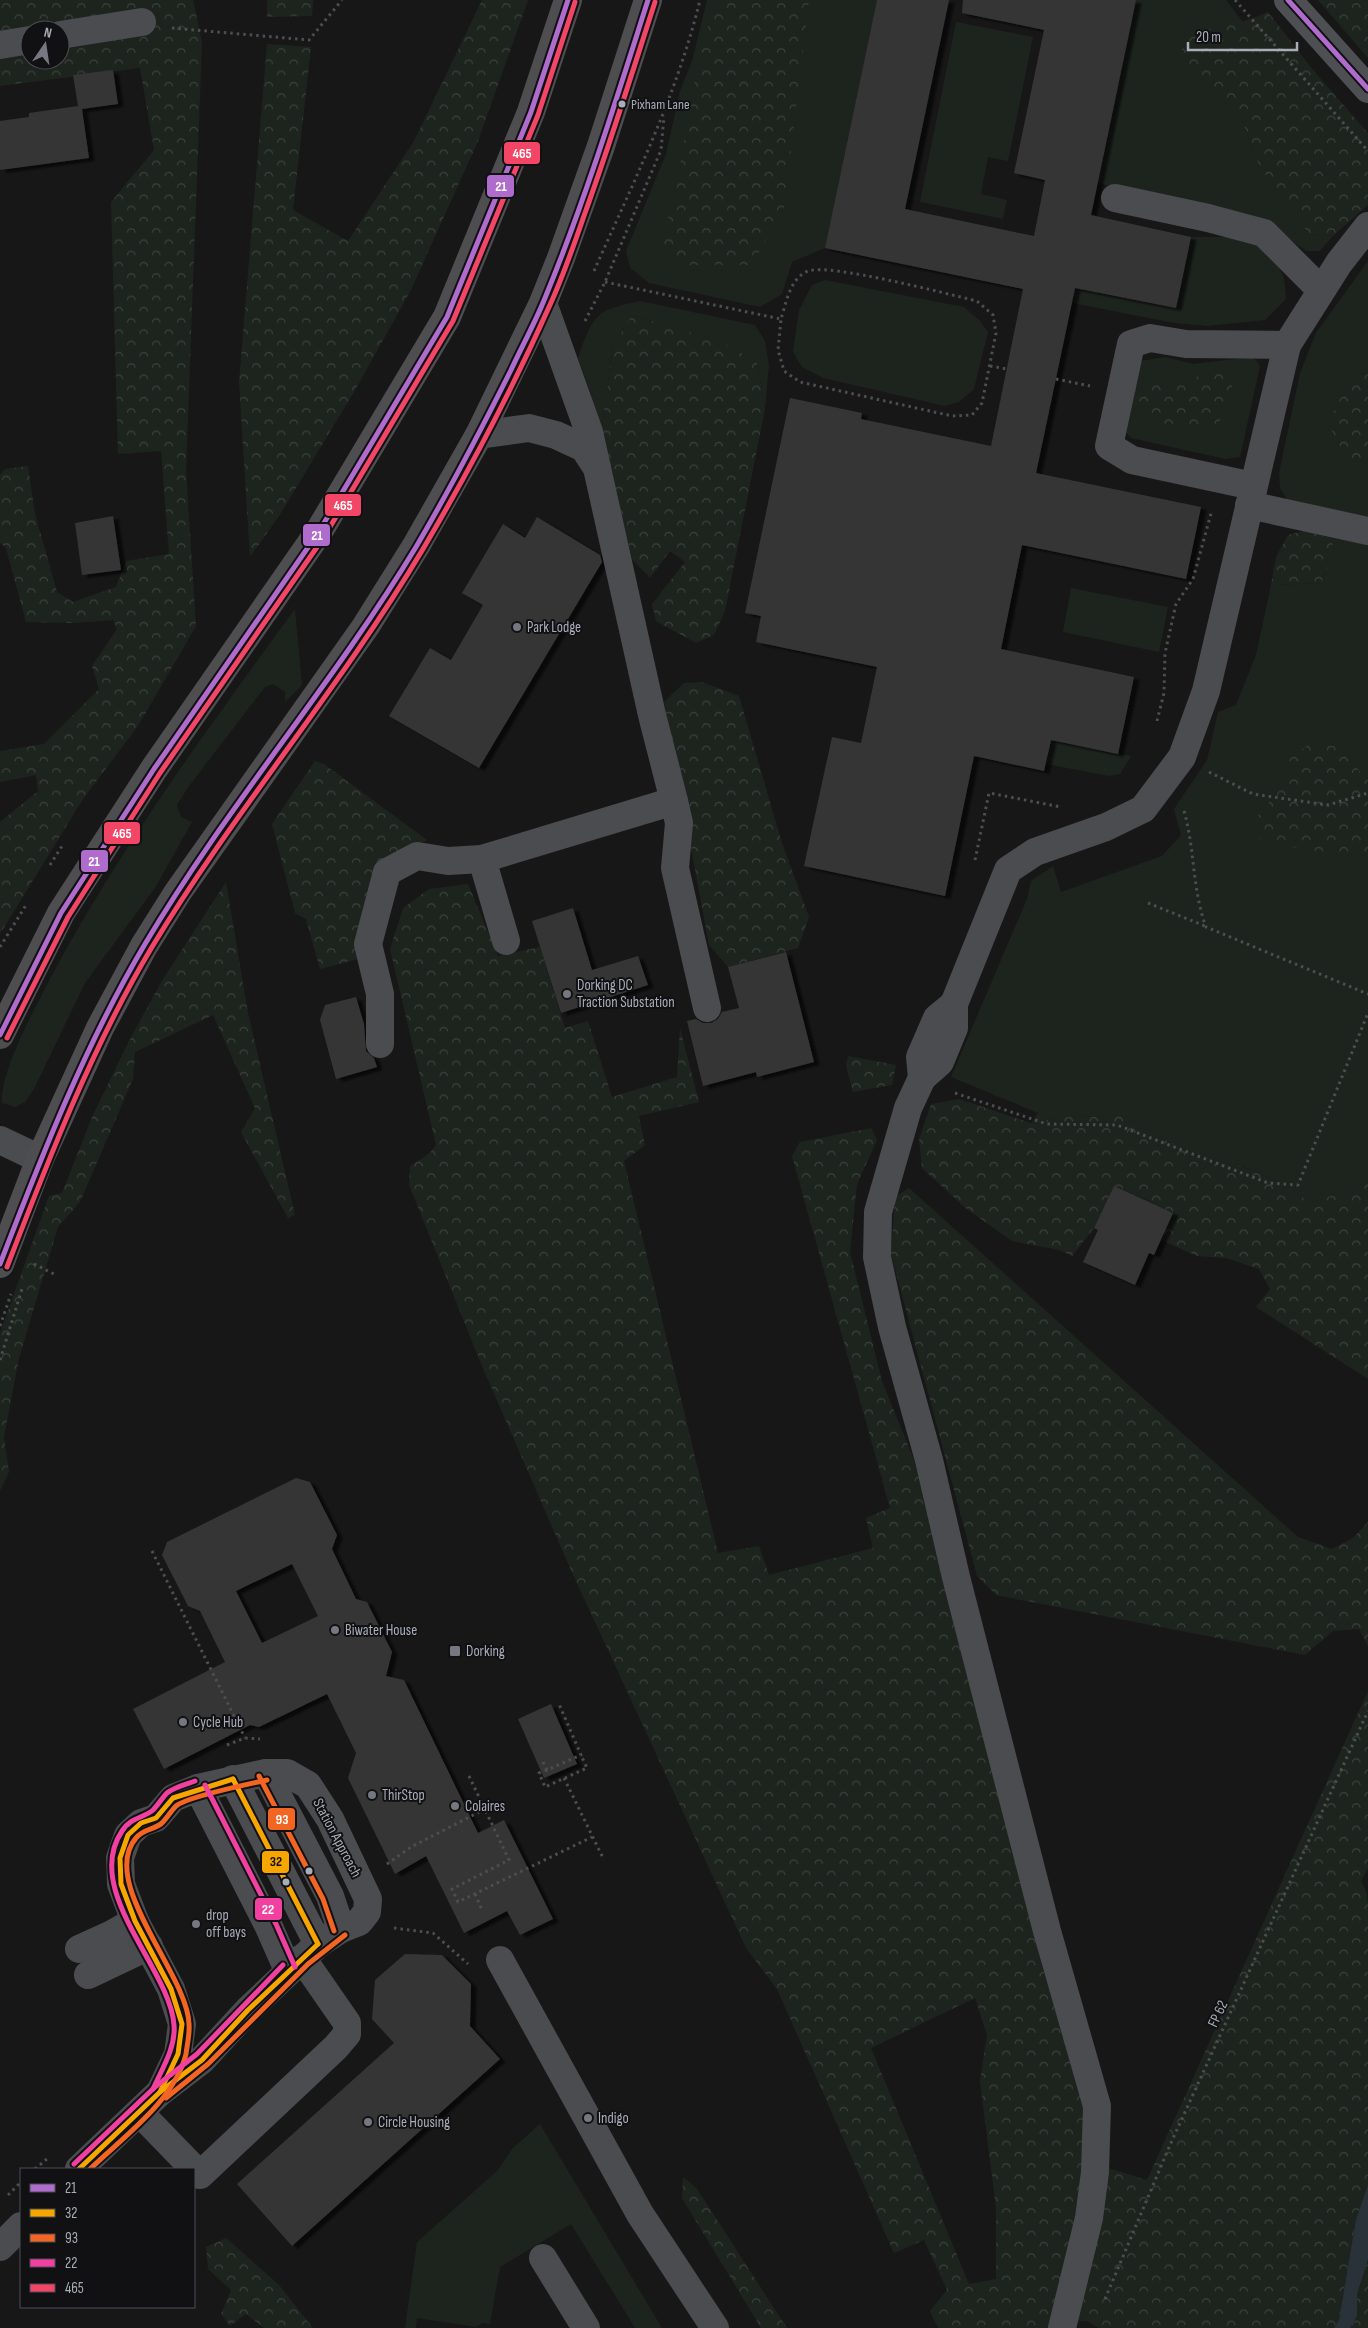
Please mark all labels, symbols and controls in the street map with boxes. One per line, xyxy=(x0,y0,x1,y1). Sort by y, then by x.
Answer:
north arrow xyxy=(20,20,70,70)
scale bar xyxy=(1188,20,1297,52)
text: N xyxy=(42,24,53,42)
text: 20 m xyxy=(1196,28,1221,47)
place label: Pixham Lane xyxy=(631,96,690,113)
marker: Pixham Lane xyxy=(617,99,627,109)
line badge: 465 xyxy=(503,141,541,165)
text: 465 xyxy=(512,145,532,162)
line badge: 21 xyxy=(486,174,515,198)
text: 21 xyxy=(495,178,507,195)
line badge: 465 xyxy=(324,493,362,517)
text: 465 xyxy=(333,497,353,514)
line badge: 21 xyxy=(302,523,331,547)
text: 21 xyxy=(311,527,323,544)
place label: Park Lodge xyxy=(527,618,581,637)
marker: Park Lodge xyxy=(511,621,523,633)
line badge: 465 xyxy=(103,821,141,845)
text: 465 xyxy=(112,825,132,842)
line badge: 21 xyxy=(80,849,109,873)
text: 21 xyxy=(88,853,100,870)
place label: Dorking DC Traction Substation xyxy=(577,976,675,1012)
marker: Dorking DC Traction Substation xyxy=(561,988,573,1000)
place label: Biwater House xyxy=(345,1621,417,1640)
marker: Biwater House xyxy=(329,1624,341,1636)
place label: Dorking xyxy=(466,1642,505,1661)
marker: Dorking xyxy=(448,1644,462,1658)
place label: Cycle Hub xyxy=(193,1713,243,1732)
marker: Cycle Hub xyxy=(177,1716,189,1728)
place label: ThirStop xyxy=(382,1786,425,1805)
marker: ThirStop xyxy=(366,1789,378,1801)
street label: Station Approach xyxy=(308,1795,366,1881)
place label: Colaires xyxy=(465,1797,505,1816)
marker: Colaires xyxy=(449,1800,461,1812)
line badge: 93 xyxy=(267,1807,296,1831)
text: 93 xyxy=(276,1811,288,1828)
line badge: 32 xyxy=(261,1850,290,1874)
text: 32 xyxy=(270,1853,282,1870)
unlabelled marker xyxy=(304,1866,314,1876)
unlabelled marker xyxy=(281,1877,291,1887)
line badge: 22 xyxy=(254,1897,283,1921)
text: 22 xyxy=(262,1901,274,1918)
place label: drop off bays xyxy=(206,1906,246,1942)
marker: drop off bays xyxy=(190,1918,202,1930)
street label: FP 62 xyxy=(1204,1998,1232,2030)
place label: Indigo xyxy=(598,2109,629,2128)
marker: Indigo xyxy=(582,2112,594,2124)
place label: Circle Housing xyxy=(378,2113,450,2132)
marker: Circle Housing xyxy=(362,2116,374,2128)
legend xyxy=(20,2168,195,2308)
text: 21 xyxy=(65,2179,77,2198)
text: 32 xyxy=(65,2204,77,2223)
text: 93 xyxy=(65,2229,78,2248)
text: 22 xyxy=(65,2254,77,2273)
text: 465 xyxy=(65,2279,84,2298)

